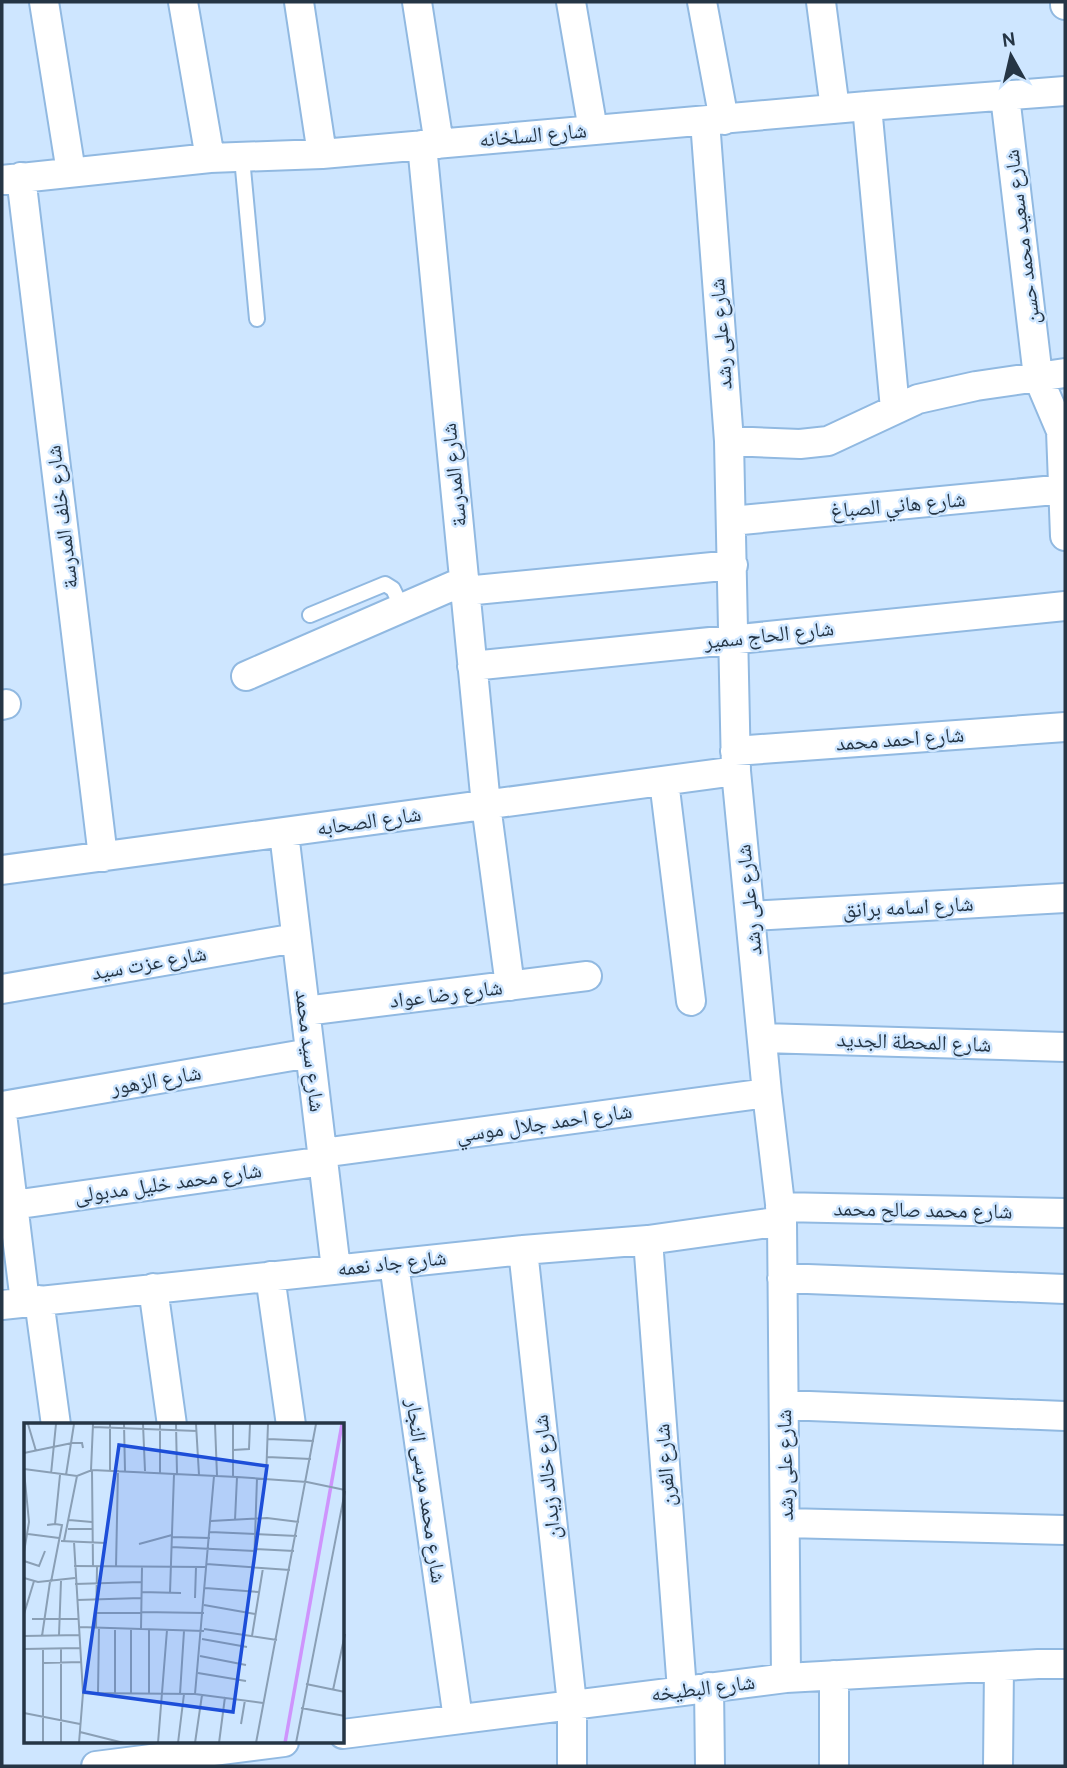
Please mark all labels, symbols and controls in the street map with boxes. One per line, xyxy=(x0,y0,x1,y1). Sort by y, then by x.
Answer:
north arrow xyxy=(976,21,1046,91)
text: N xyxy=(1000,27,1017,52)
street label: شارع السلخانه xyxy=(478,117,588,153)
street label: شارع سعيد محمد حسن xyxy=(998,148,1046,326)
street label: شارع على رشد xyxy=(704,278,738,390)
street label: شارع المدرسة xyxy=(436,422,472,528)
street label: شارع خلف المدرسة xyxy=(40,444,84,590)
street label: شارع هاني الصباغ xyxy=(829,486,967,527)
street label: شارع الحاج سمير xyxy=(702,615,835,655)
street label: شارع احمد محمد xyxy=(835,722,965,756)
street label: شارع الصحابه xyxy=(315,801,423,841)
street label: شارع على رشد xyxy=(730,843,768,957)
street label: شارع اسامه برانق xyxy=(842,891,974,923)
street label: شارع عزت سيد xyxy=(90,940,208,986)
street label: شارع رضا عواد xyxy=(388,974,504,1014)
street label: شارع سيد محمد xyxy=(290,988,330,1114)
street label: شارع المحطة الجديد xyxy=(836,1026,992,1058)
street label: شارع الزهور xyxy=(108,1059,203,1101)
street label: شارع احمد جلال موسي xyxy=(454,1098,634,1152)
street label: شارع محمد خليل مدبولى xyxy=(73,1157,263,1209)
street label: شارع محمد صالح محمد xyxy=(833,1195,1013,1225)
street label: شارع جاد نعمه xyxy=(336,1244,448,1282)
street label: شارع محمد مرسى النجار xyxy=(400,1396,452,1585)
street label: شارع على رشد xyxy=(771,1409,799,1521)
street label: شارع خالد زيدان xyxy=(528,1413,566,1541)
inset map xyxy=(24,1423,345,1744)
street label: شارع الفرن xyxy=(649,1423,681,1507)
street label: شارع البطيخه xyxy=(650,1669,756,1707)

